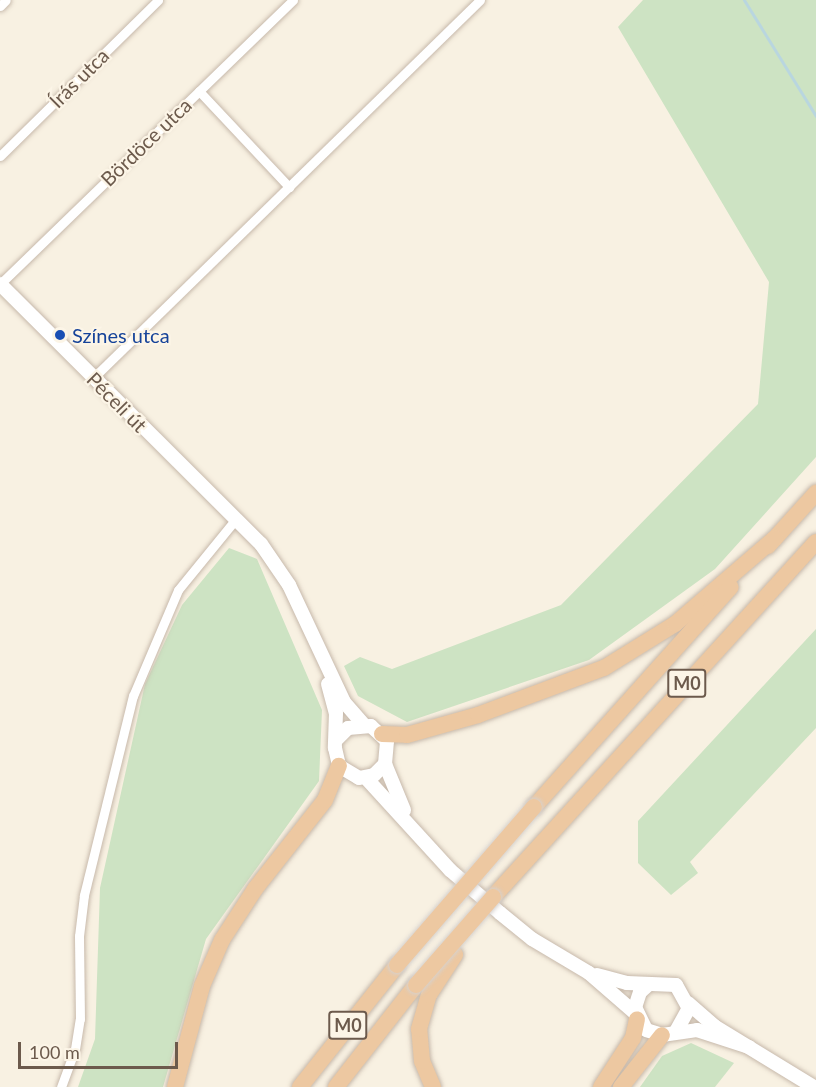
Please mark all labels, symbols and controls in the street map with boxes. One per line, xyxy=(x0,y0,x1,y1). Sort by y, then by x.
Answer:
street label: Írás utca xyxy=(44,43,114,113)
street label: Bördöce utca xyxy=(96,93,196,191)
place label: Színes utca xyxy=(72,323,170,347)
marker: Színes utca xyxy=(53,328,67,342)
street label: Péceli út xyxy=(82,367,152,437)
road number: M0 xyxy=(666,668,708,698)
road number: M0 xyxy=(327,1010,369,1040)
scale bar xyxy=(21,1030,182,1068)
text: 100 m xyxy=(29,1041,80,1063)

